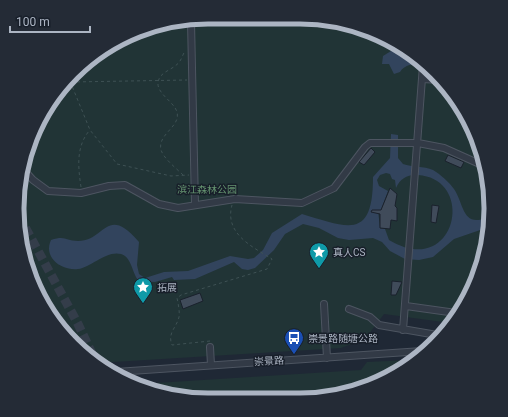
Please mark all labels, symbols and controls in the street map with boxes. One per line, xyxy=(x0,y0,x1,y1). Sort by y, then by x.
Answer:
scale bar xyxy=(10,8,90,34)
text: 100 m xyxy=(16,15,50,29)
park label: 滨江森林公园 xyxy=(177,184,237,195)
place icon: 真人CS xyxy=(308,241,330,269)
place label: 真人CS xyxy=(333,247,366,258)
place icon: 拓展 xyxy=(132,276,154,304)
place label: 拓展 xyxy=(157,282,177,293)
bus stop icon: 崇景路随塘公路 xyxy=(283,327,305,355)
place label: 崇景路随塘公路 xyxy=(308,333,378,344)
street label: 崇景路 xyxy=(254,354,284,368)

